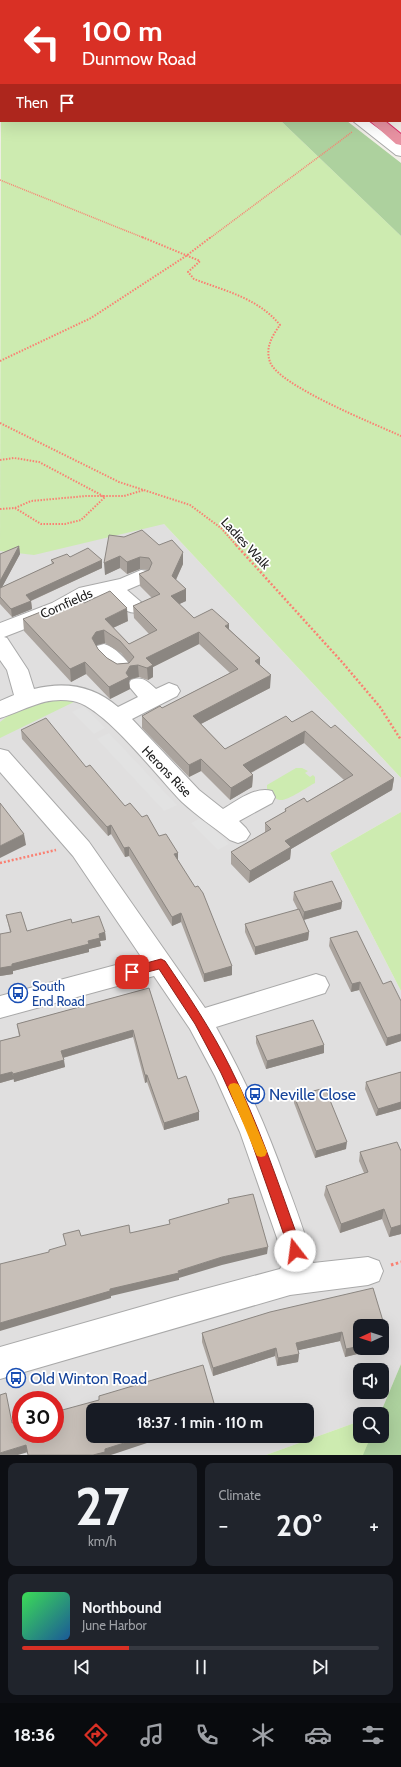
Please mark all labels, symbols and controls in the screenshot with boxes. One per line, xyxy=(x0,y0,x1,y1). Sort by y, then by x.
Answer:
text: 100 m xyxy=(82,14,163,48)
icon: left xyxy=(16,16,68,68)
text: Dunmow Road xyxy=(82,48,196,70)
icon: arrive xyxy=(56,92,78,114)
text: Then xyxy=(16,94,48,112)
street label: Ladies Walk xyxy=(218,514,274,572)
street label: Cornfields xyxy=(37,584,95,622)
street label: Herons Rise xyxy=(139,742,196,800)
pin xyxy=(115,955,149,989)
icon: arrive xyxy=(121,961,143,983)
place label: South End Road xyxy=(32,978,85,1009)
bus stop icon: South End Road xyxy=(7,982,29,1004)
bus stop icon: Neville Close xyxy=(244,1083,266,1105)
place label: Neville Close xyxy=(269,1085,356,1104)
position arrow xyxy=(274,1230,316,1272)
north arrow xyxy=(353,1319,389,1355)
map controls xyxy=(353,1319,389,1443)
button: sound xyxy=(353,1363,389,1399)
bus stop icon: Old Winton Road xyxy=(5,1367,27,1389)
place label: Old Winton Road xyxy=(30,1369,147,1388)
speed limit sign: 30 xyxy=(12,1391,64,1443)
button: search xyxy=(353,1407,389,1443)
text: 18:37 · 1 min · 110 m xyxy=(137,1414,263,1432)
text: 27 xyxy=(75,1475,129,1538)
text: Climate xyxy=(219,1487,261,1503)
text: 20° xyxy=(276,1507,322,1544)
text: − xyxy=(219,1512,228,1539)
text: + xyxy=(369,1512,379,1539)
text: km/h xyxy=(88,1533,116,1549)
text: Northbound xyxy=(82,1599,162,1617)
text: June Harbor xyxy=(82,1617,147,1633)
icon: previous xyxy=(71,1656,93,1678)
icon: pause xyxy=(190,1656,212,1678)
icon: next xyxy=(309,1656,331,1678)
icon: directions xyxy=(82,1721,110,1749)
icon: music xyxy=(138,1721,166,1749)
icon: phone xyxy=(193,1721,221,1749)
icon: climate xyxy=(249,1721,277,1749)
icon: car xyxy=(304,1721,332,1749)
icon: filters xyxy=(359,1721,387,1749)
text: 18:36 xyxy=(14,1724,55,1746)

